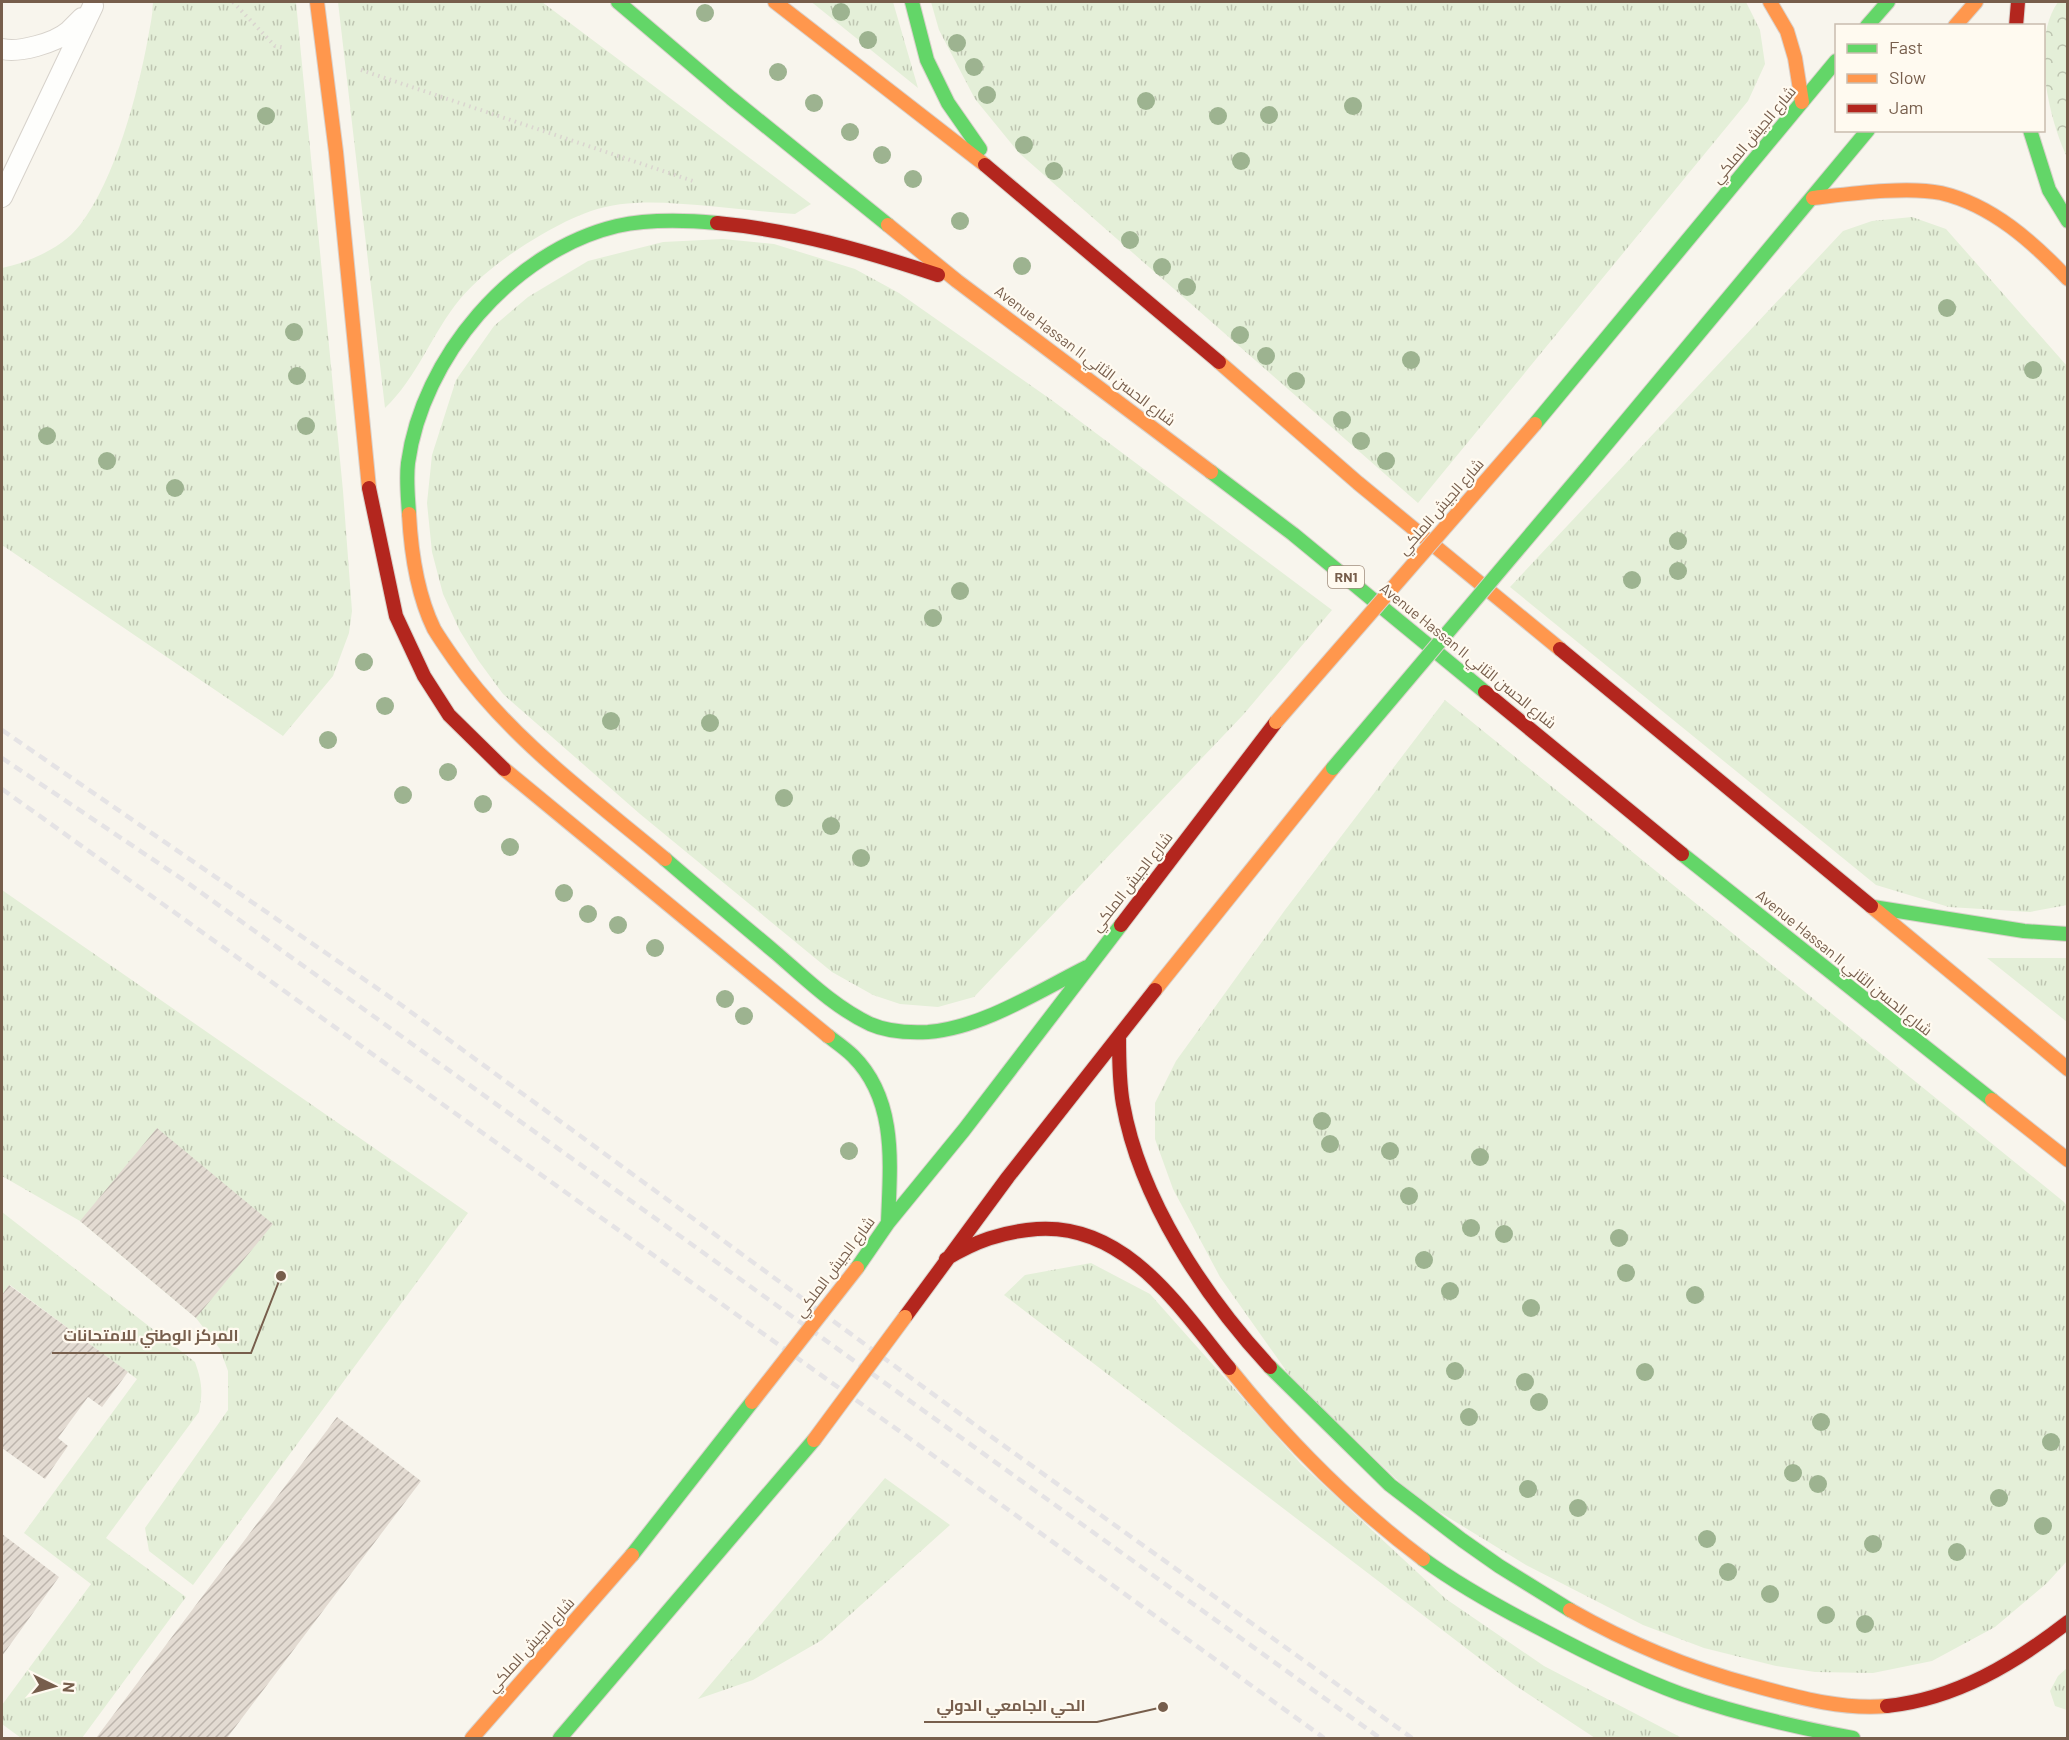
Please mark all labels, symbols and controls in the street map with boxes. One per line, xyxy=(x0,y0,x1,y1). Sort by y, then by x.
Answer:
legend xyxy=(1835,24,2045,132)
text: Fast xyxy=(1889,36,1923,58)
text: Slow xyxy=(1889,66,1926,88)
street label: شارع الجيش الملكي xyxy=(1707,82,1802,189)
text: Jam xyxy=(1889,96,1923,118)
street label: Avenue Hassan II شارع الحسن الثاني xyxy=(989,281,1179,432)
street label: شارع الجيش الملكي xyxy=(1394,455,1490,561)
road number: RN1 xyxy=(1328,566,1364,588)
street label: Avenue Hassan II شارع الحسن الثاني xyxy=(1374,579,1560,735)
street label: شارع الجيش الملكي xyxy=(1087,828,1179,937)
street label: Avenue Hassan II شارع الحسن الثاني xyxy=(1750,886,1936,1042)
street label: شارع الجيش الملكي xyxy=(790,1213,881,1323)
callout: المركز الوطني للامتحانات xyxy=(52,1319,251,1353)
text: المركز الوطني للامتحانات xyxy=(64,1325,238,1348)
street label: شارع الجيش الملكي xyxy=(483,1593,581,1698)
north arrow xyxy=(24,1656,84,1716)
text: N xyxy=(60,1681,79,1693)
callout: الحي الجامعي الدولي xyxy=(924,1688,1097,1722)
text: الحي الجامعي الدولي xyxy=(936,1695,1086,1718)

